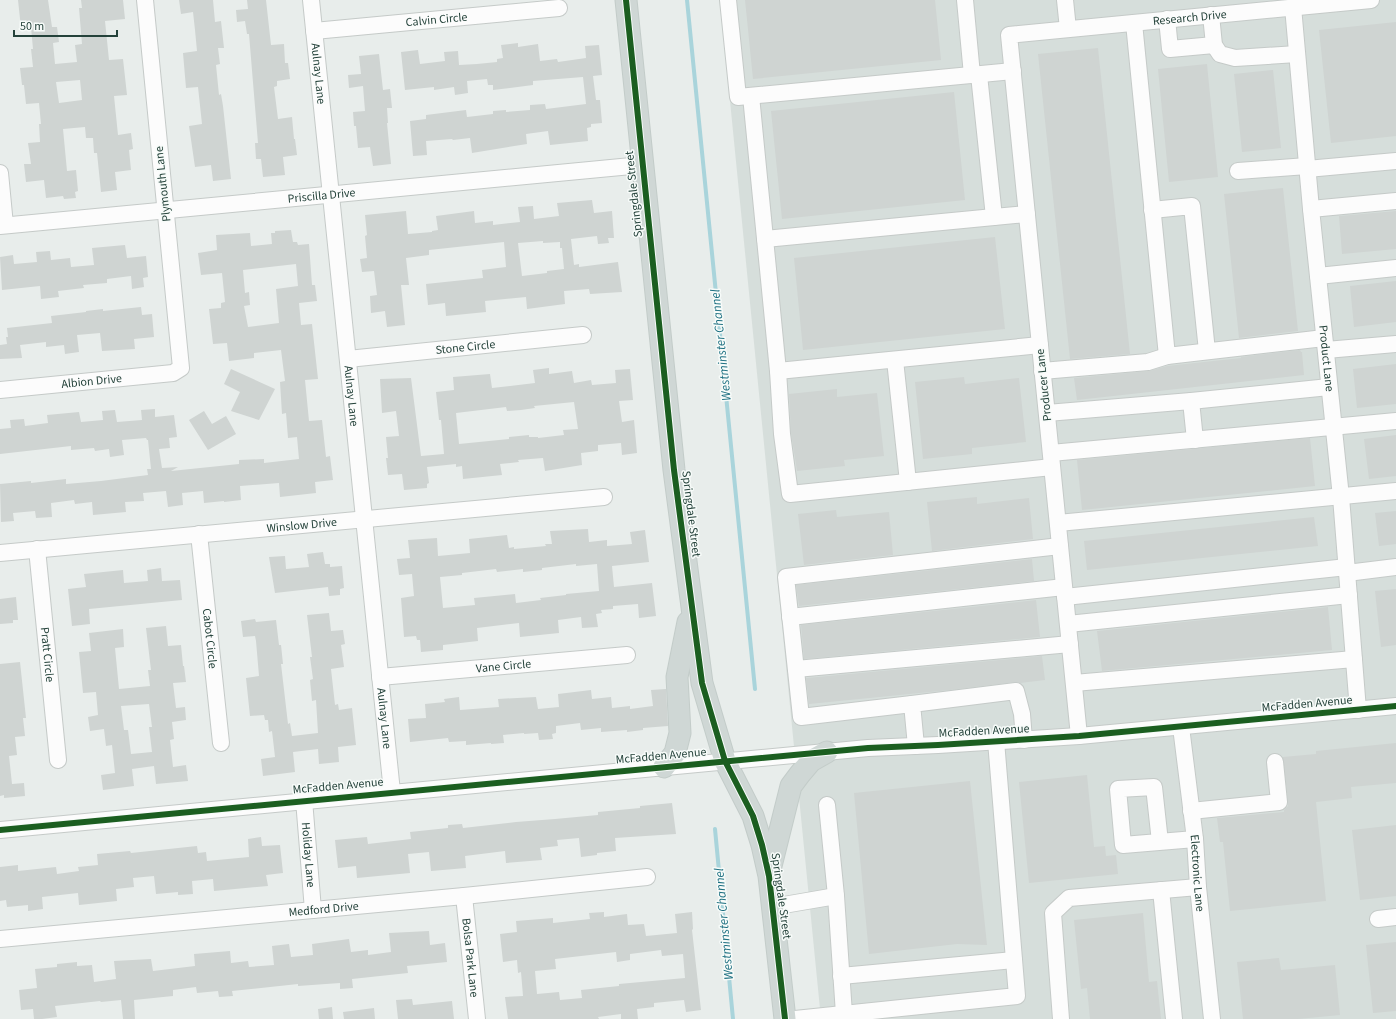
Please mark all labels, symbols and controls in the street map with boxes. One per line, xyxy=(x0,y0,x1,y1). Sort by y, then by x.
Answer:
street label: Research Drive xyxy=(1152,6,1227,30)
street label: Calvin Circle xyxy=(405,8,468,31)
scale bar xyxy=(14,12,117,38)
text: 50 m xyxy=(20,18,44,35)
street label: Aulnay Lane xyxy=(307,42,330,105)
street label: Plymouth Lane xyxy=(151,145,175,223)
street label: Springdale Street xyxy=(621,150,647,238)
street label: Priscilla Drive xyxy=(287,184,356,207)
water label: Westminster Channel xyxy=(706,287,736,402)
street label: Product Lane xyxy=(1315,324,1338,393)
street label: Stone Circle xyxy=(435,336,496,359)
street label: Producer Lane xyxy=(1032,348,1056,422)
street label: Aulnay Lane xyxy=(340,365,363,427)
street label: Albion Drive xyxy=(61,370,123,392)
street label: Springdale Street xyxy=(677,470,705,558)
street label: Winslow Drive xyxy=(266,513,338,537)
street label: Cabot Circle xyxy=(198,607,222,670)
street label: Pratt Circle xyxy=(36,626,59,683)
street label: Vane Circle xyxy=(475,655,532,677)
street label: Aulnay Lane xyxy=(373,687,396,750)
street label: McFadden Avenue xyxy=(1261,692,1353,716)
street label: McFadden Avenue xyxy=(938,720,1030,742)
street label: McFadden Avenue xyxy=(615,744,707,768)
street label: McFadden Avenue xyxy=(292,774,384,798)
street label: Holiday Lane xyxy=(297,821,320,888)
street label: Electronic Lane xyxy=(1186,834,1209,912)
street label: Springdale Street xyxy=(767,852,795,940)
water label: Westminster Channel xyxy=(710,867,738,981)
street label: Medford Drive xyxy=(288,897,360,921)
street label: Bolsa Park Lane xyxy=(458,917,483,998)

